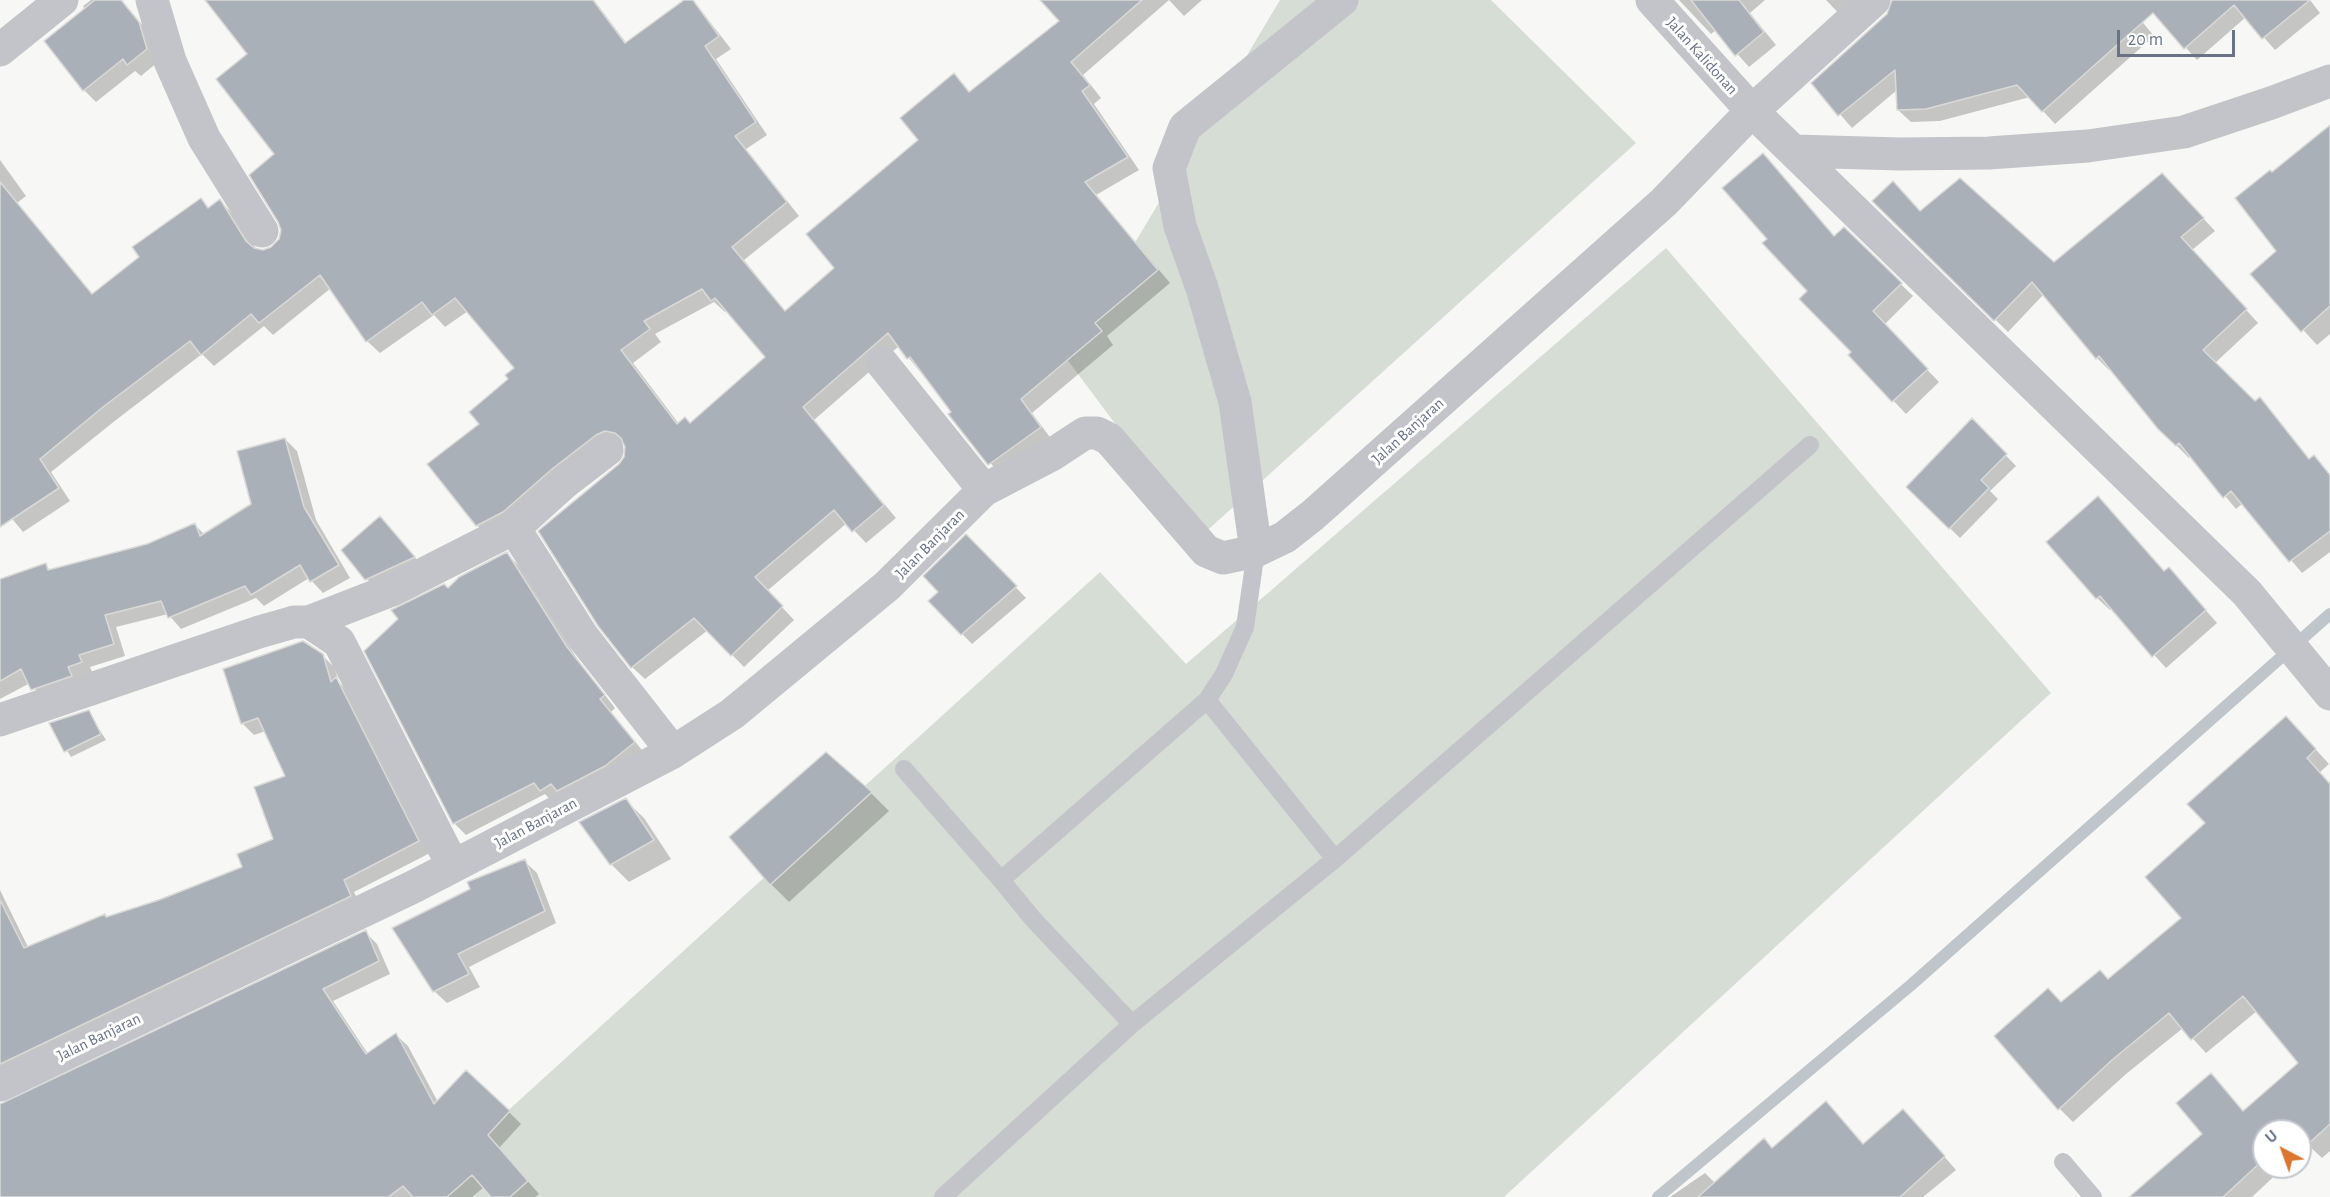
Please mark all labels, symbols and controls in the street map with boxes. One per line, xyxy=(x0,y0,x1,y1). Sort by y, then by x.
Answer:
street label: Jalan Kalidonan xyxy=(1662,13,1742,99)
scale bar xyxy=(2120,18,2238,56)
text: 20 m xyxy=(2128,31,2163,49)
street label: Jalan Banjaran xyxy=(1368,394,1448,468)
street label: Jalan Banjaran xyxy=(891,505,969,583)
street label: Jalan Banjaran xyxy=(492,793,580,853)
street label: Jalan Banjaran xyxy=(54,1009,144,1065)
north arrow xyxy=(2252,1119,2312,1179)
text: U xyxy=(2262,1128,2281,1146)

